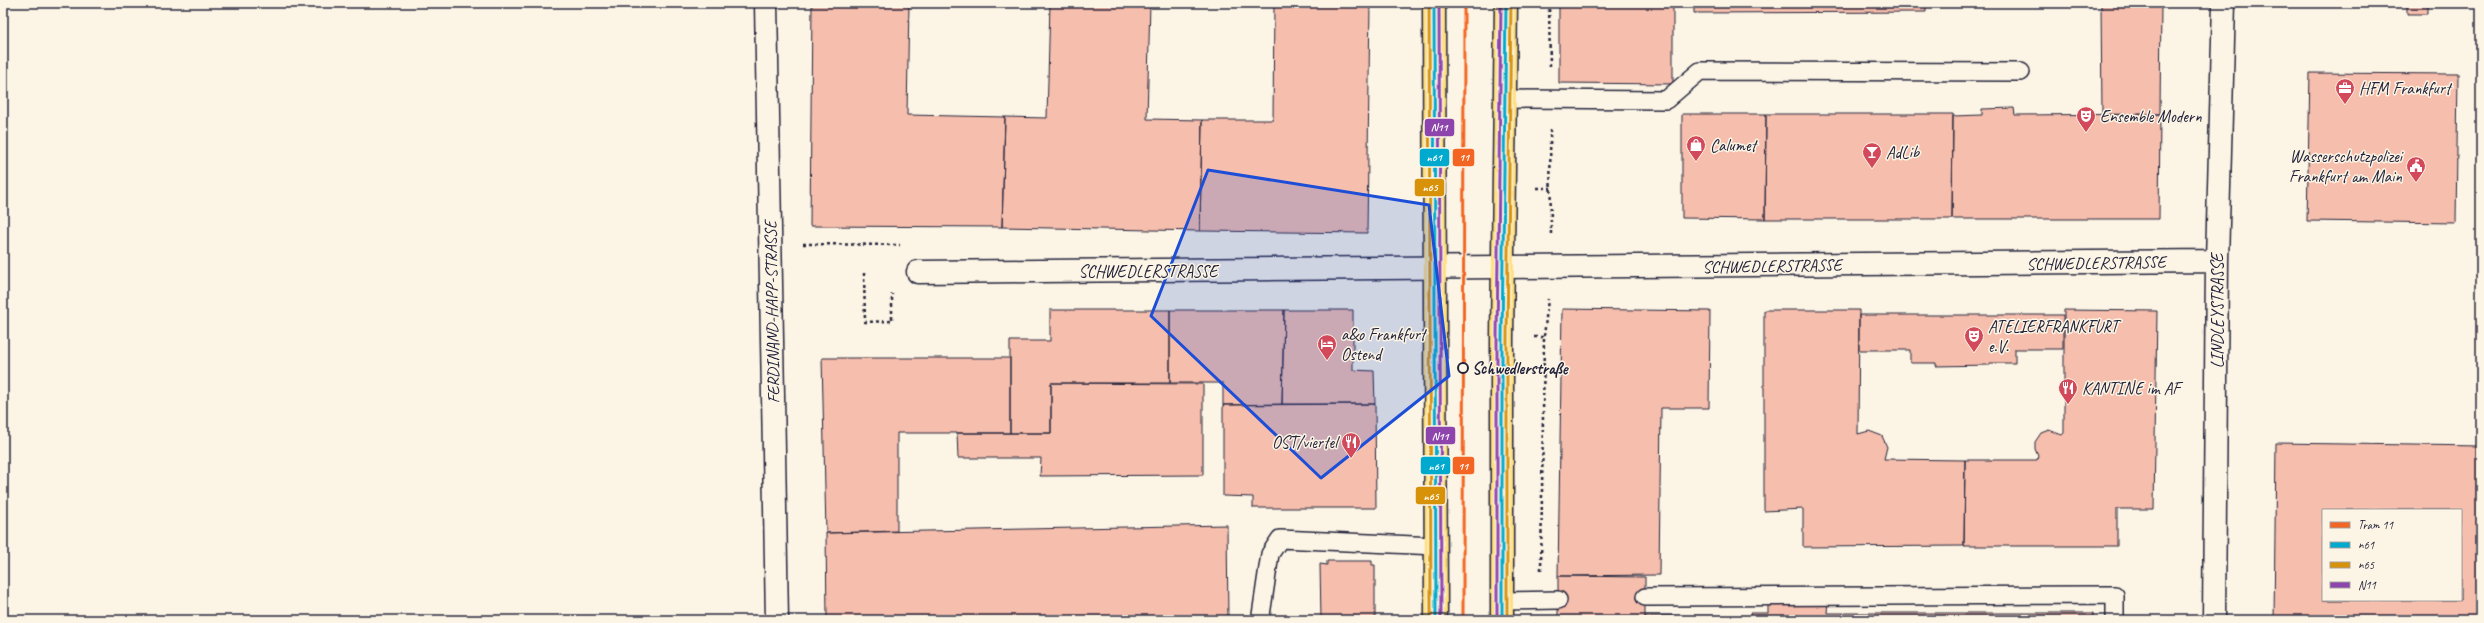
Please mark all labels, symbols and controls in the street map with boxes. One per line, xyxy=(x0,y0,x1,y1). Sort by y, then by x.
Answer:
office icon: HFM Frankfurt xyxy=(2334,77,2356,105)
place label: HFM Frankfurt xyxy=(2359,78,2453,99)
theatre icon: Ensemble Modern xyxy=(2075,105,2097,133)
place label: Ensemble Modern xyxy=(2100,106,2202,127)
line badge: N11 xyxy=(1424,118,1455,137)
text: N11 xyxy=(1431,120,1448,134)
shop icon: Calumet xyxy=(1685,134,1707,162)
place label: Calumet xyxy=(1710,135,1759,156)
bar icon: AdLib xyxy=(1861,141,1883,169)
place label: AdLib xyxy=(1886,142,1921,163)
place label: Wasserschutzpolizei Frankfurt am Main xyxy=(2289,146,2404,187)
line badge: n61 xyxy=(1419,148,1450,167)
line badge: 11 xyxy=(1452,148,1475,167)
text: n61 xyxy=(1426,150,1443,164)
text: 11 xyxy=(1459,150,1470,164)
public building icon: Wasserschutzpolizei Frankfurt am Main xyxy=(2405,155,2427,183)
line badge: n65 xyxy=(1414,178,1445,197)
text: n65 xyxy=(1422,180,1439,194)
street label: FERDINAND-HAPP-STRASSE xyxy=(760,218,784,403)
street label: SCHWEDLERSTRASSE xyxy=(2026,251,2168,275)
street label: LINDLEYSTRASSE xyxy=(2207,252,2228,368)
street label: SCHWEDLERSTRASSE xyxy=(1702,254,1844,278)
street label: SCHWEDLERSTRASSE xyxy=(1078,261,1220,282)
place label: ATELIERFRANKFURT e.V. xyxy=(1988,316,2121,357)
place label: a&o Frankfurt Ostend xyxy=(1341,324,1428,365)
theatre icon: ATELIERFRANKFURT e.V. xyxy=(1963,325,1985,353)
hotel icon: a&o Frankfurt Ostend xyxy=(1316,333,1338,361)
place label: Schwedlerstraße xyxy=(1472,358,1570,379)
marker: Schwedlerstraße xyxy=(1457,362,1469,374)
restaurant icon: KANTINE im AF xyxy=(2057,377,2079,405)
place label: KANTINE im AF xyxy=(2082,378,2184,399)
line badge: N11 xyxy=(1425,426,1456,445)
text: N11 xyxy=(1432,429,1449,443)
restaurant icon: OST/viertel xyxy=(1340,431,1362,459)
place label: OST/viertel xyxy=(1272,432,1340,453)
line badge: n61 xyxy=(1420,456,1451,475)
line badge: 11 xyxy=(1452,456,1475,475)
text: n61 xyxy=(1428,459,1445,473)
text: 11 xyxy=(1458,459,1469,473)
line badge: n65 xyxy=(1415,486,1446,505)
text: n65 xyxy=(1423,489,1440,503)
legend xyxy=(2322,509,2462,601)
text: Tram 11 xyxy=(2358,517,2394,533)
text: n61 xyxy=(2358,537,2375,553)
text: n65 xyxy=(2358,557,2375,573)
text: N11 xyxy=(2358,577,2377,593)

